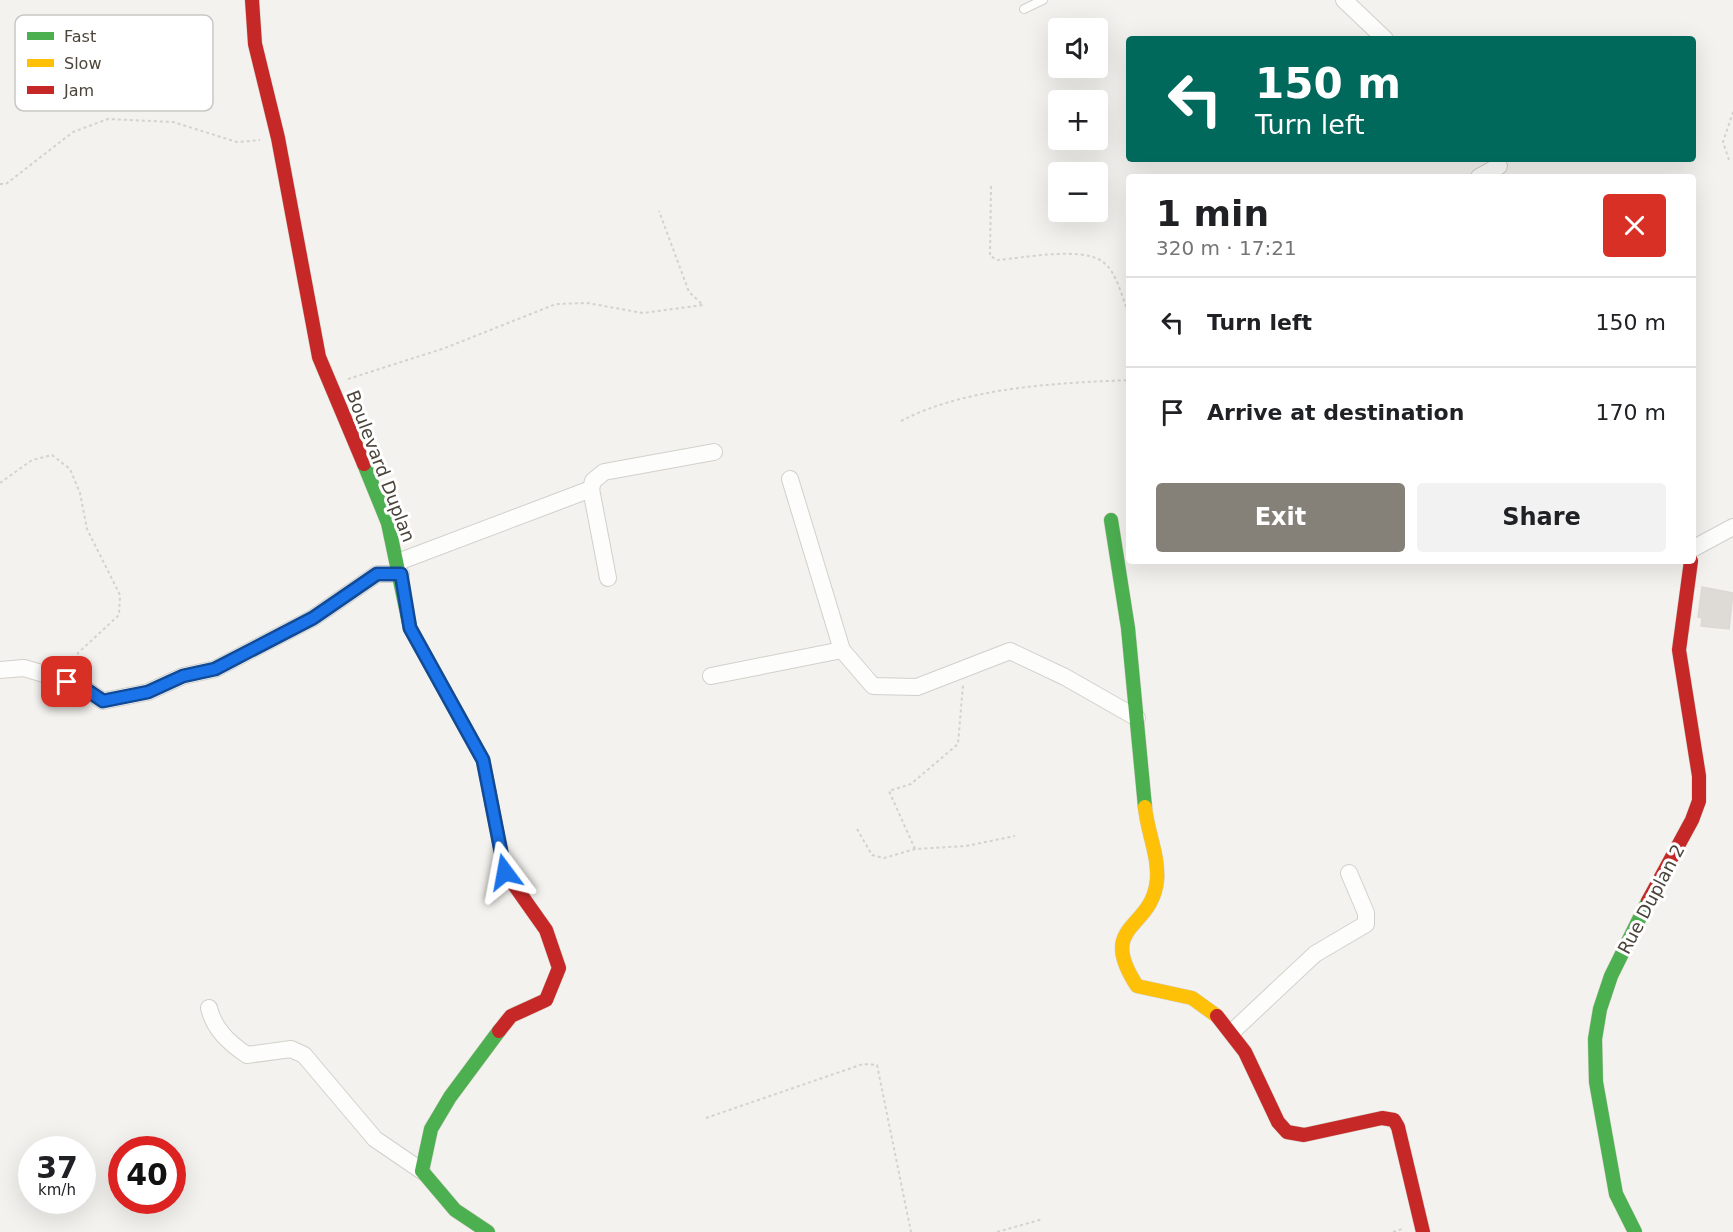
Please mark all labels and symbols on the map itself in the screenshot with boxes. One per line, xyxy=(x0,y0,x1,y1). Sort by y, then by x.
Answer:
legend xyxy=(15,15,213,111)
text: Fast xyxy=(64,27,96,46)
text: Slow xyxy=(64,54,101,73)
text: Jam xyxy=(63,81,94,100)
street label: Boulevard Duplan xyxy=(342,387,420,545)
pin xyxy=(41,656,92,707)
position arrow xyxy=(473,840,537,904)
street label: Rue Duplan 2 xyxy=(1613,841,1689,957)
speed limit sign: 40 xyxy=(108,1136,186,1214)

